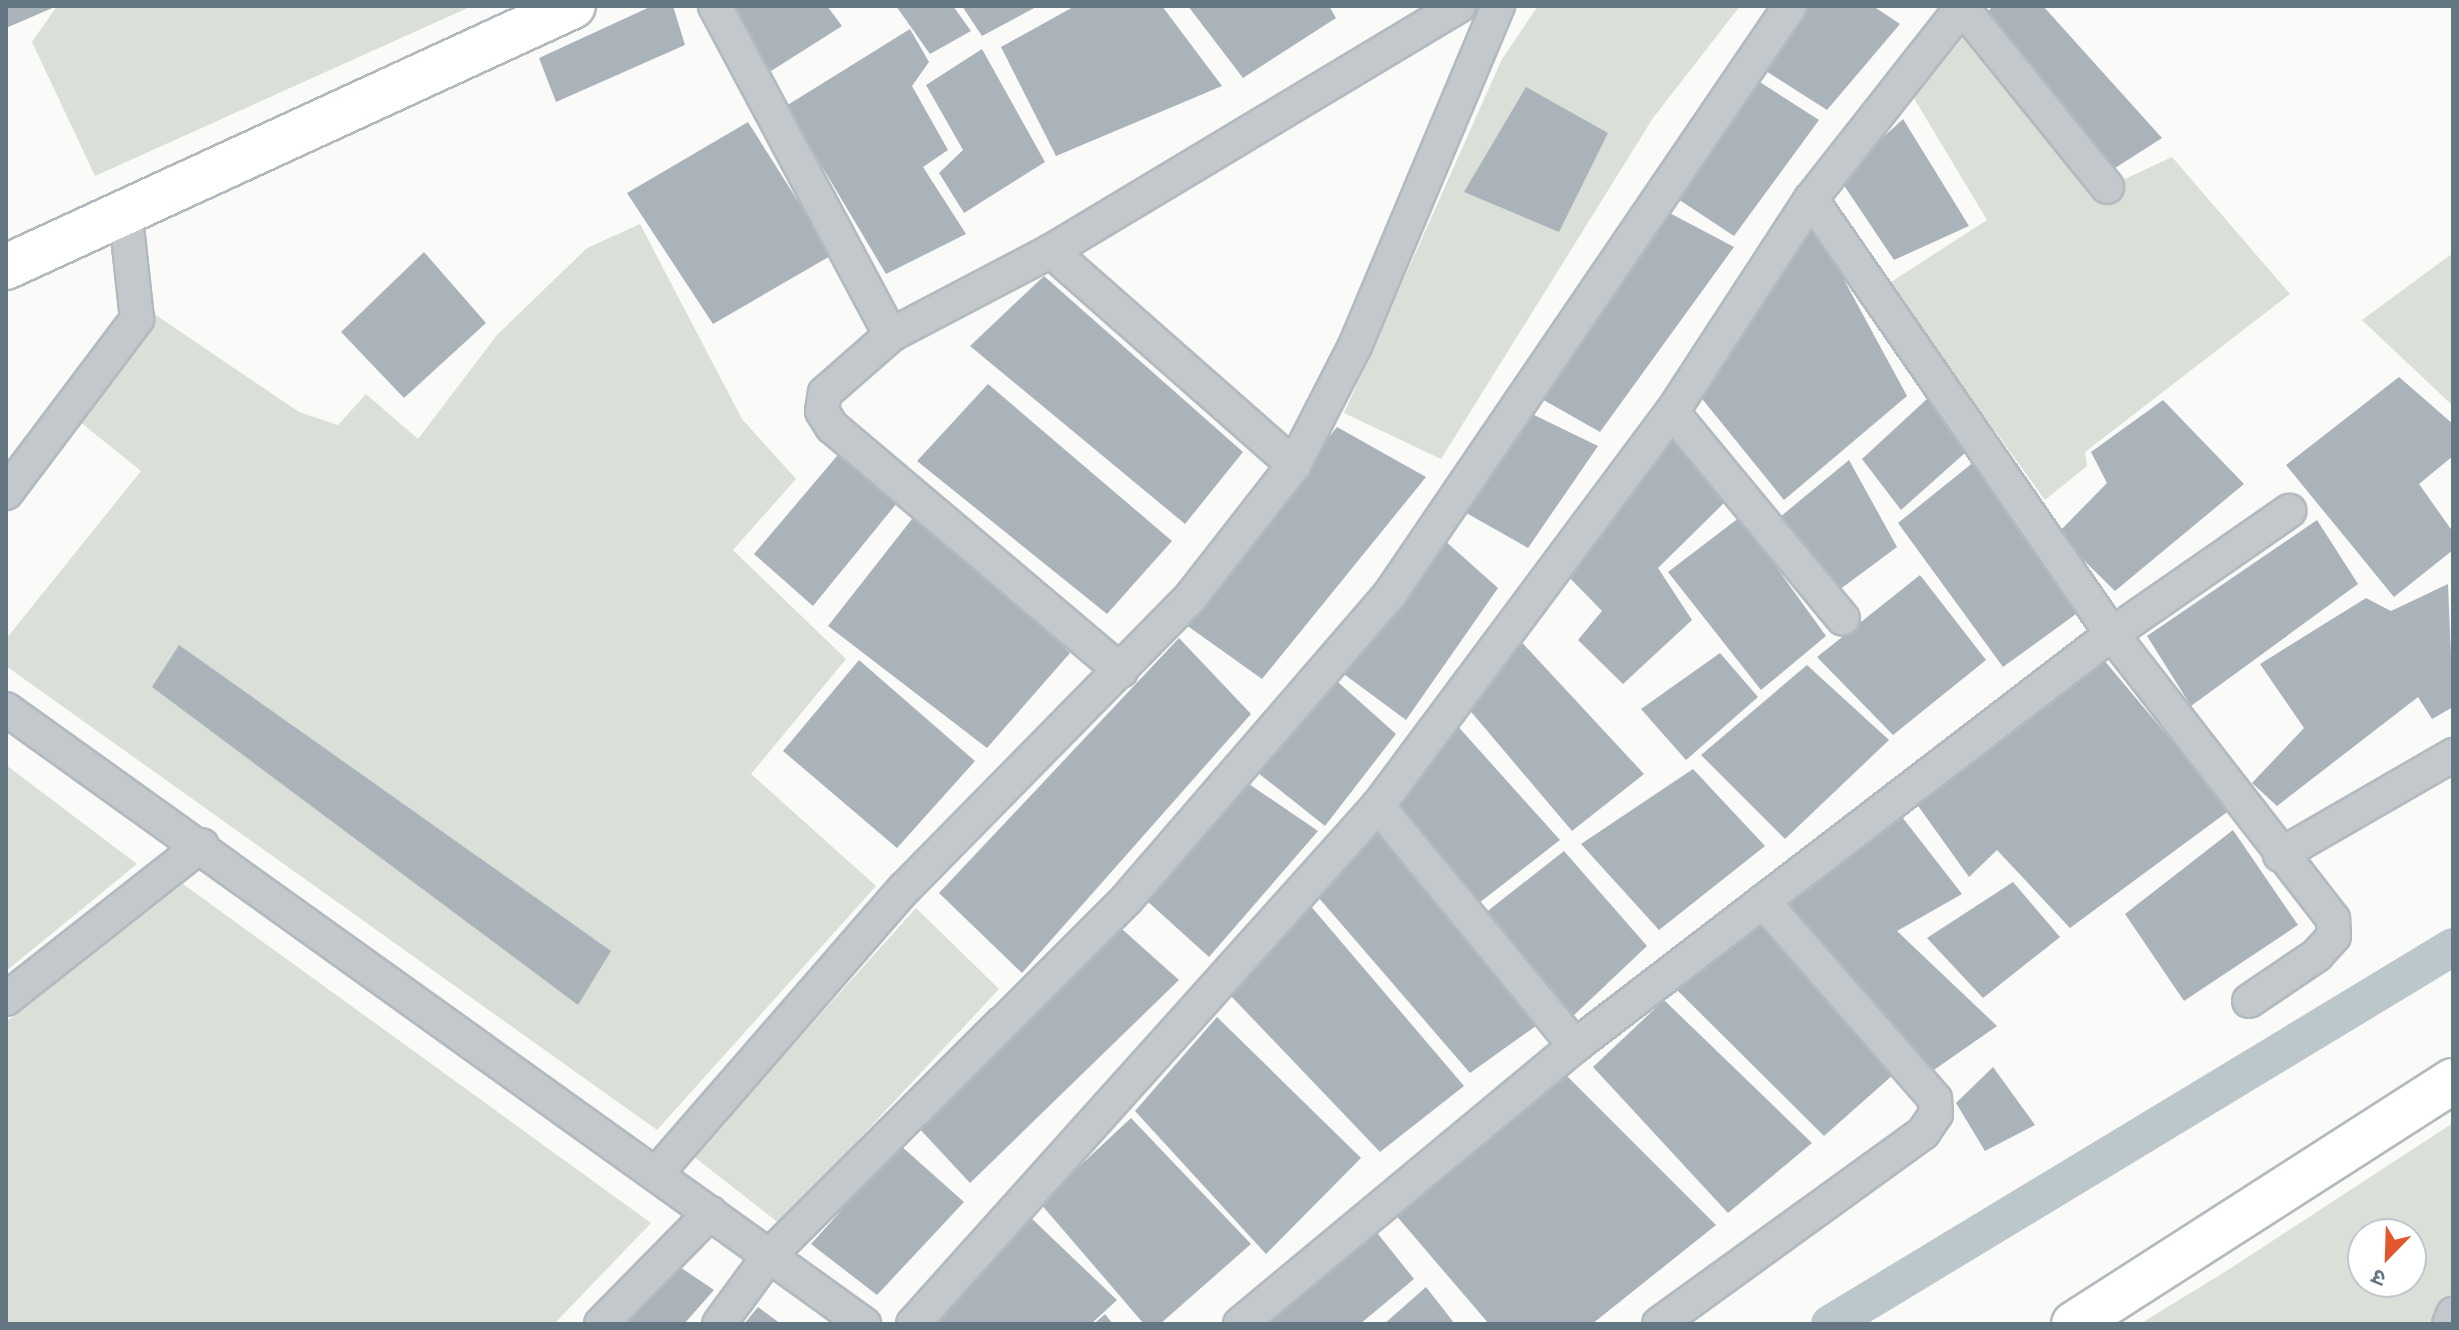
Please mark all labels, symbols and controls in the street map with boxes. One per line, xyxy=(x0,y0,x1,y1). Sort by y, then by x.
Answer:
north arrow xyxy=(2347,1218,2427,1298)
text: उ xyxy=(2367,1263,2390,1295)

